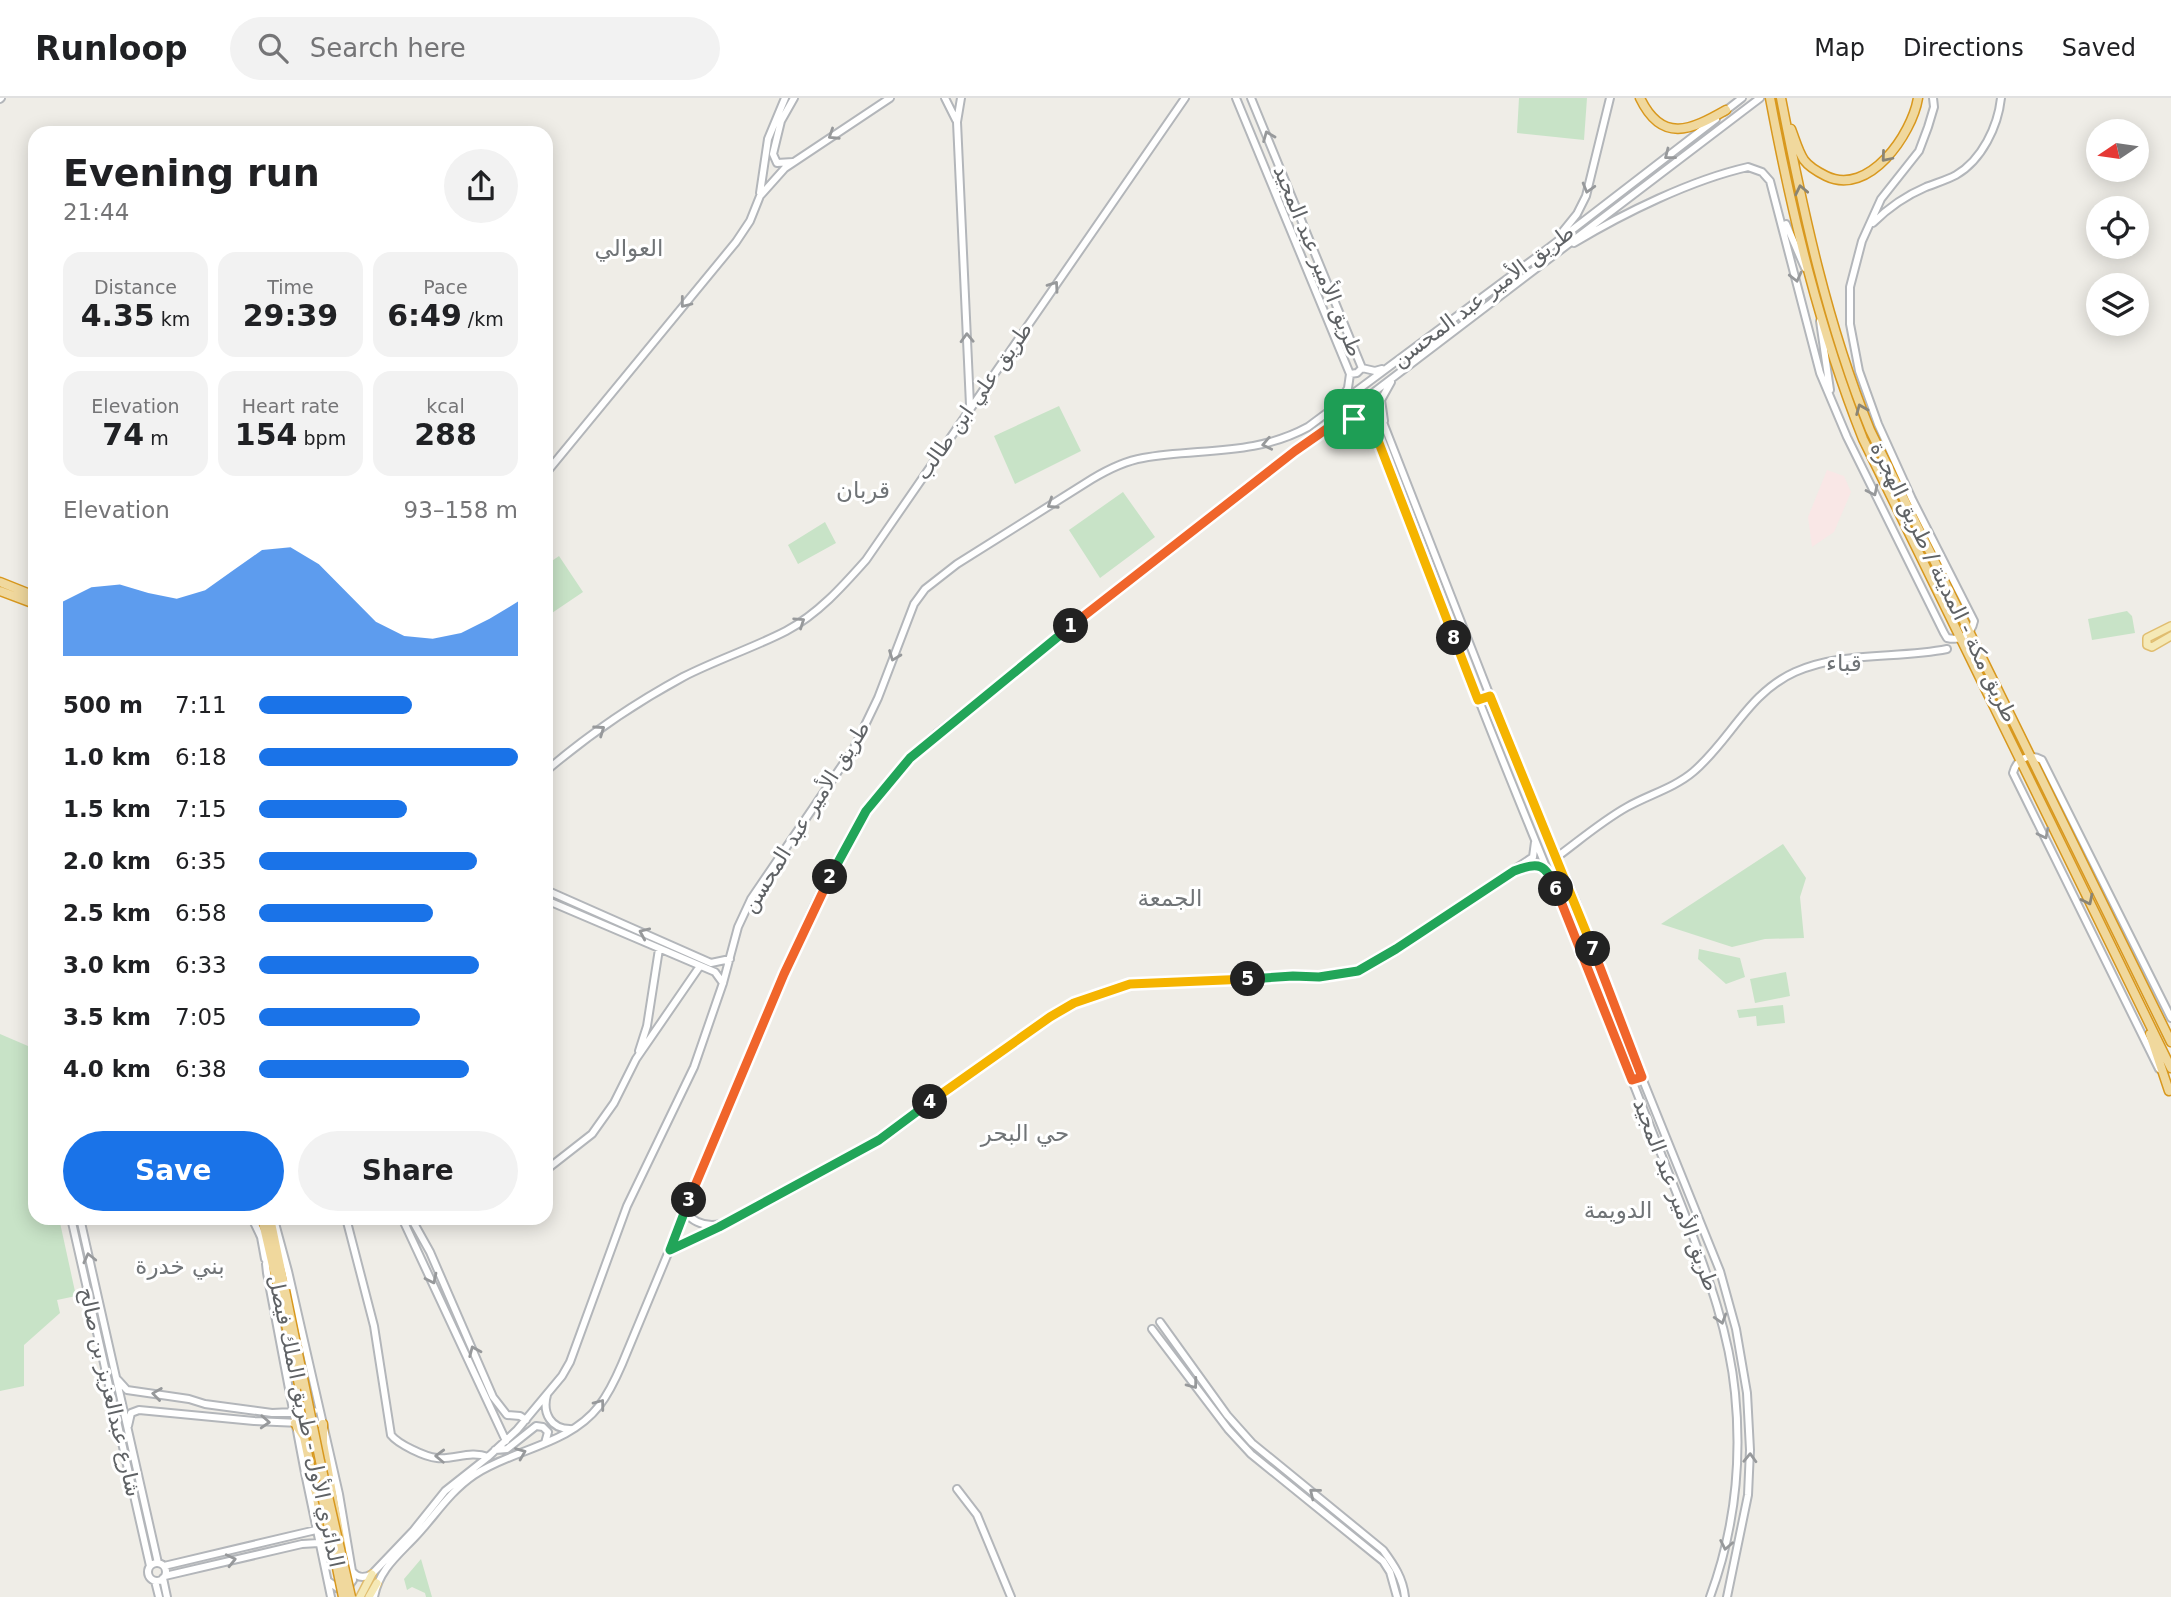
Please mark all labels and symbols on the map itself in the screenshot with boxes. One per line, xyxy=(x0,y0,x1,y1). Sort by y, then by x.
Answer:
north arrow xyxy=(2086,119,2149,182)
one-way arrow xyxy=(828,127,841,140)
one-way arrow xyxy=(1262,131,1276,143)
one-way arrow xyxy=(1664,147,1677,159)
one-way arrow xyxy=(1882,149,1894,162)
street label: طريق الأمير عبد المجيد xyxy=(1269,162,1368,360)
one-way arrow xyxy=(1581,182,1596,194)
one-way arrow xyxy=(1795,184,1809,196)
street label: طريق الأمير عبد المحسن xyxy=(1387,219,1579,372)
district label: العوالي xyxy=(595,235,663,262)
one-way arrow xyxy=(1788,271,1802,283)
one-way arrow xyxy=(1046,281,1058,294)
one-way arrow xyxy=(681,296,694,308)
street label: طريق علي ابن طالب xyxy=(911,318,1037,484)
one-way arrow xyxy=(960,333,975,344)
pin xyxy=(1324,389,1384,449)
one-way arrow xyxy=(1856,403,1870,415)
one-way arrow xyxy=(1261,436,1273,450)
street label: طريق مكة - المدينة / طريق الهجرة xyxy=(1865,438,2023,726)
district label: قربان xyxy=(836,477,890,504)
one-way arrow xyxy=(1864,484,1878,496)
one-way arrow xyxy=(1047,496,1060,509)
pin: 1 xyxy=(1054,608,1088,644)
one-way arrow xyxy=(792,617,805,630)
pin: 8 xyxy=(1436,620,1472,656)
one-way arrow xyxy=(888,650,902,662)
district label: قباء xyxy=(1826,650,1862,676)
street label: طريق الأمير عبد المحسن xyxy=(736,716,875,917)
one-way arrow xyxy=(592,726,605,738)
one-way arrow xyxy=(2036,827,2050,839)
pin: 2 xyxy=(812,860,848,894)
pin: 6 xyxy=(1538,872,1574,906)
district label: الجمعة xyxy=(1138,885,1202,911)
one-way arrow xyxy=(2080,893,2094,905)
one-way arrow xyxy=(638,927,651,941)
pin: 7 xyxy=(1576,932,1610,966)
pin: 5 xyxy=(1230,962,1266,996)
pin: 4 xyxy=(912,1084,948,1119)
street label: طريق الأمير عبد المجيد xyxy=(1628,1095,1725,1294)
district label: حي البحر xyxy=(980,1120,1069,1147)
pin: 3 xyxy=(672,1182,706,1218)
district label: الدويمة xyxy=(1584,1197,1652,1224)
one-way arrow xyxy=(83,1252,97,1264)
district label: بني خدرة xyxy=(135,1253,225,1280)
street label: الدائري الأول - طريق الملك فيصل xyxy=(263,1272,350,1569)
one-way arrow xyxy=(423,1272,437,1284)
street label: شارع عبدالعزيز بن صالح xyxy=(74,1285,146,1499)
one-way arrow xyxy=(1713,1313,1728,1325)
one-way arrow xyxy=(468,1346,482,1358)
one-way arrow xyxy=(1185,1376,1197,1388)
one-way arrow xyxy=(151,1387,163,1402)
one-way arrow xyxy=(591,1399,604,1411)
one-way arrow xyxy=(259,1414,270,1429)
one-way arrow xyxy=(514,1447,526,1461)
one-way arrow xyxy=(435,1448,446,1463)
one-way arrow xyxy=(1742,1452,1757,1463)
one-way arrow xyxy=(1310,1489,1322,1502)
one-way arrow xyxy=(1719,1539,1734,1551)
one-way arrow xyxy=(225,1554,237,1569)

